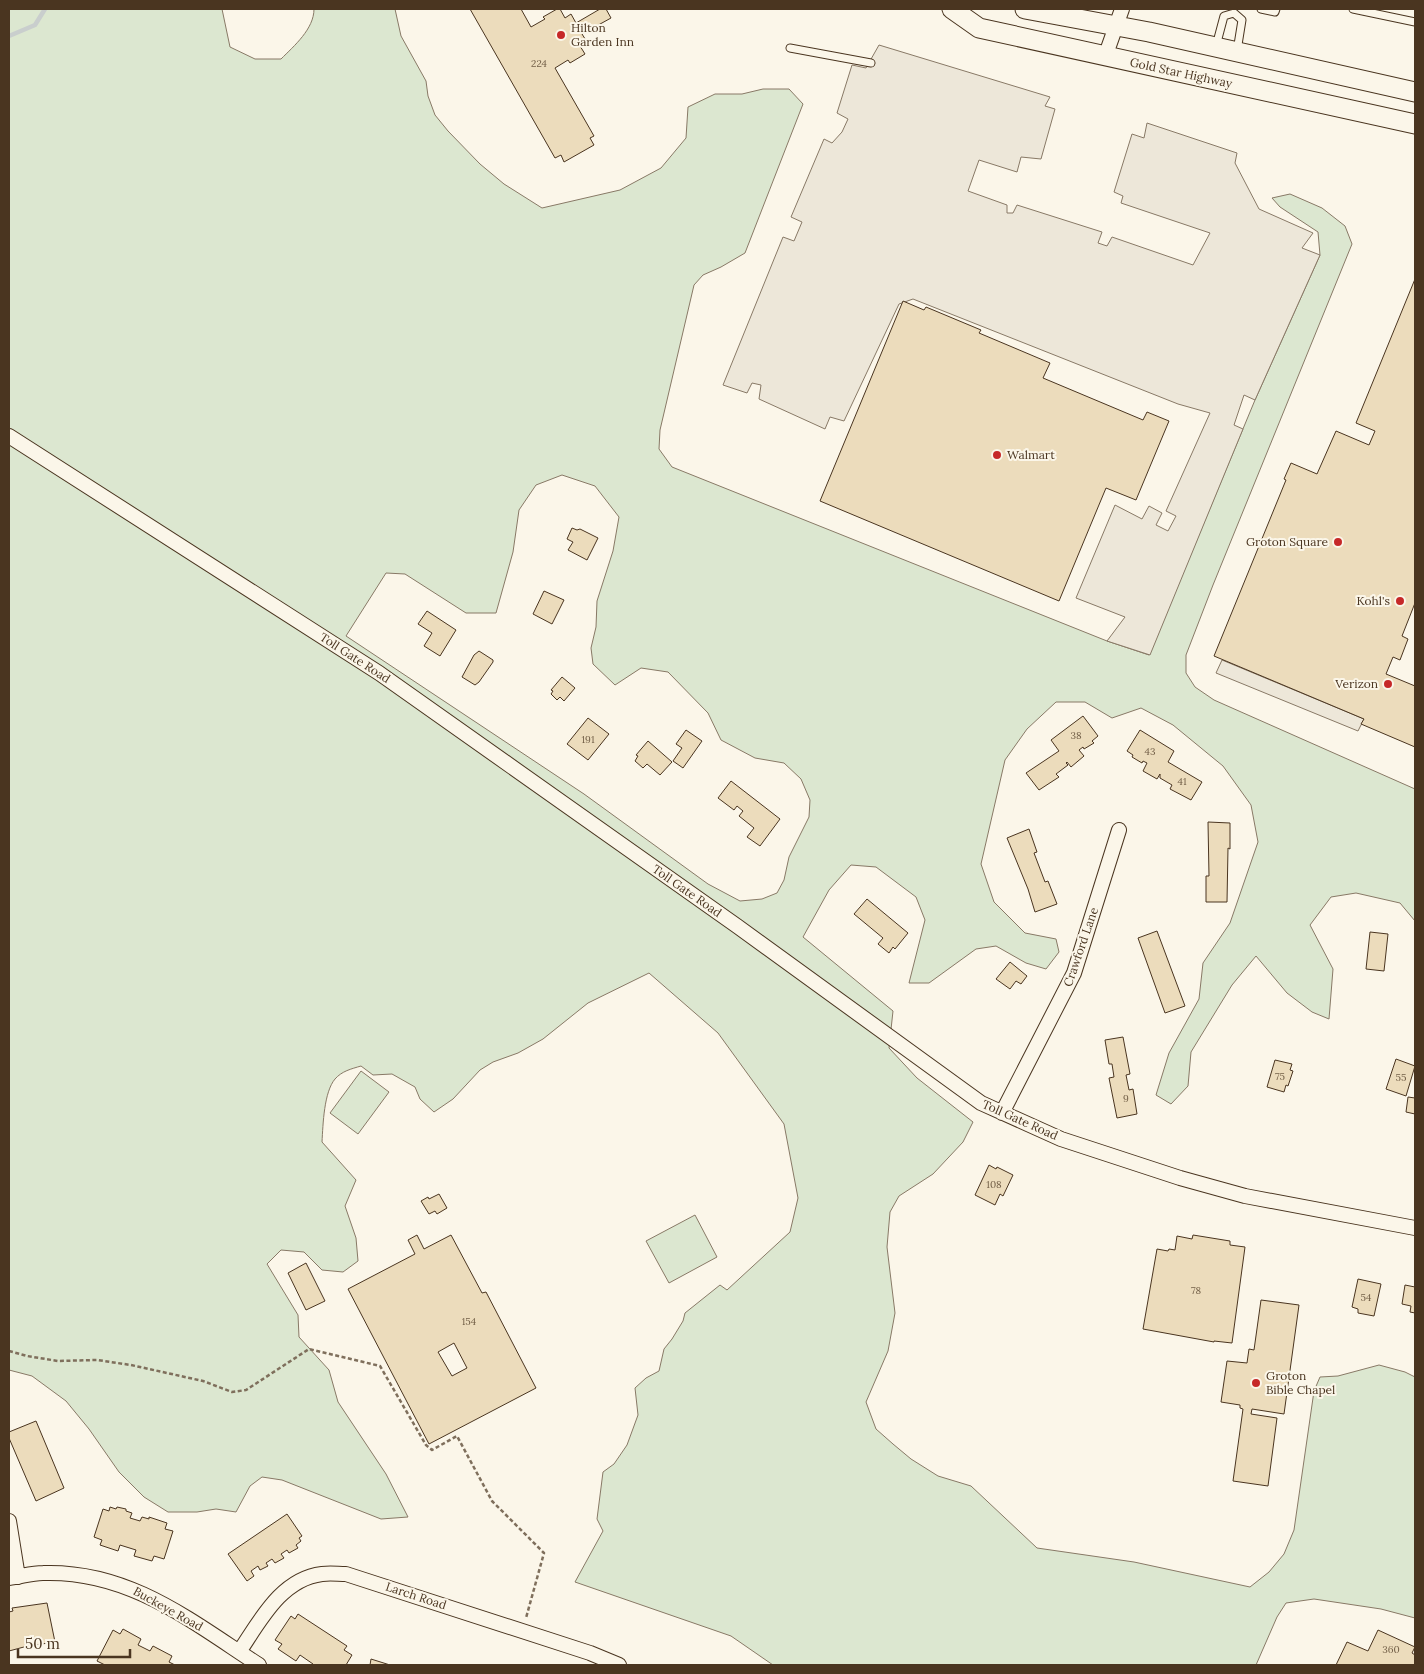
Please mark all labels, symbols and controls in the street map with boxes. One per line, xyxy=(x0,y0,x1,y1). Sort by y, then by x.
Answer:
place label: Hilton Garden Inn xyxy=(571,20,634,49)
marker: Hilton Garden Inn xyxy=(555,29,567,41)
street label: Gold Star Highway xyxy=(1129,54,1234,91)
house number: 224 xyxy=(531,57,548,70)
place label: Walmart xyxy=(1007,447,1055,462)
marker: Walmart xyxy=(991,449,1003,461)
place label: Groton Square xyxy=(1246,534,1328,549)
marker: Groton Square xyxy=(1332,536,1344,548)
place label: Kohl's xyxy=(1356,593,1390,608)
marker: Kohl's xyxy=(1394,595,1406,607)
street label: Toll Gate Road xyxy=(317,629,393,686)
place label: Verizon xyxy=(1334,676,1378,691)
marker: Verizon xyxy=(1382,678,1394,690)
house number: 38 xyxy=(1070,729,1082,742)
house number: 191 xyxy=(581,733,595,746)
house number: 43 xyxy=(1145,745,1156,758)
house number: 41 xyxy=(1177,775,1187,788)
street label: Toll Gate Road xyxy=(650,861,725,920)
street label: Crawford Lane xyxy=(1060,905,1101,988)
house number: 75 xyxy=(1275,1070,1285,1083)
house number: 55 xyxy=(1396,1071,1406,1084)
house number: 9 xyxy=(1123,1092,1129,1105)
street label: Toll Gate Road xyxy=(980,1096,1060,1143)
house number: 108 xyxy=(986,1178,1002,1191)
house number: 78 xyxy=(1191,1284,1201,1297)
house number: 54 xyxy=(1361,1291,1372,1304)
house number: 154 xyxy=(462,1315,477,1328)
place label: Groton Bible Chapel xyxy=(1266,1368,1335,1397)
marker: Groton Bible Chapel xyxy=(1250,1377,1262,1389)
street label: Larch Road xyxy=(384,1579,448,1612)
street label: Buckeye Road xyxy=(131,1583,206,1634)
scale bar xyxy=(18,1626,130,1658)
text: 50 m xyxy=(25,1634,60,1653)
house number: 360 xyxy=(1382,1643,1400,1656)

